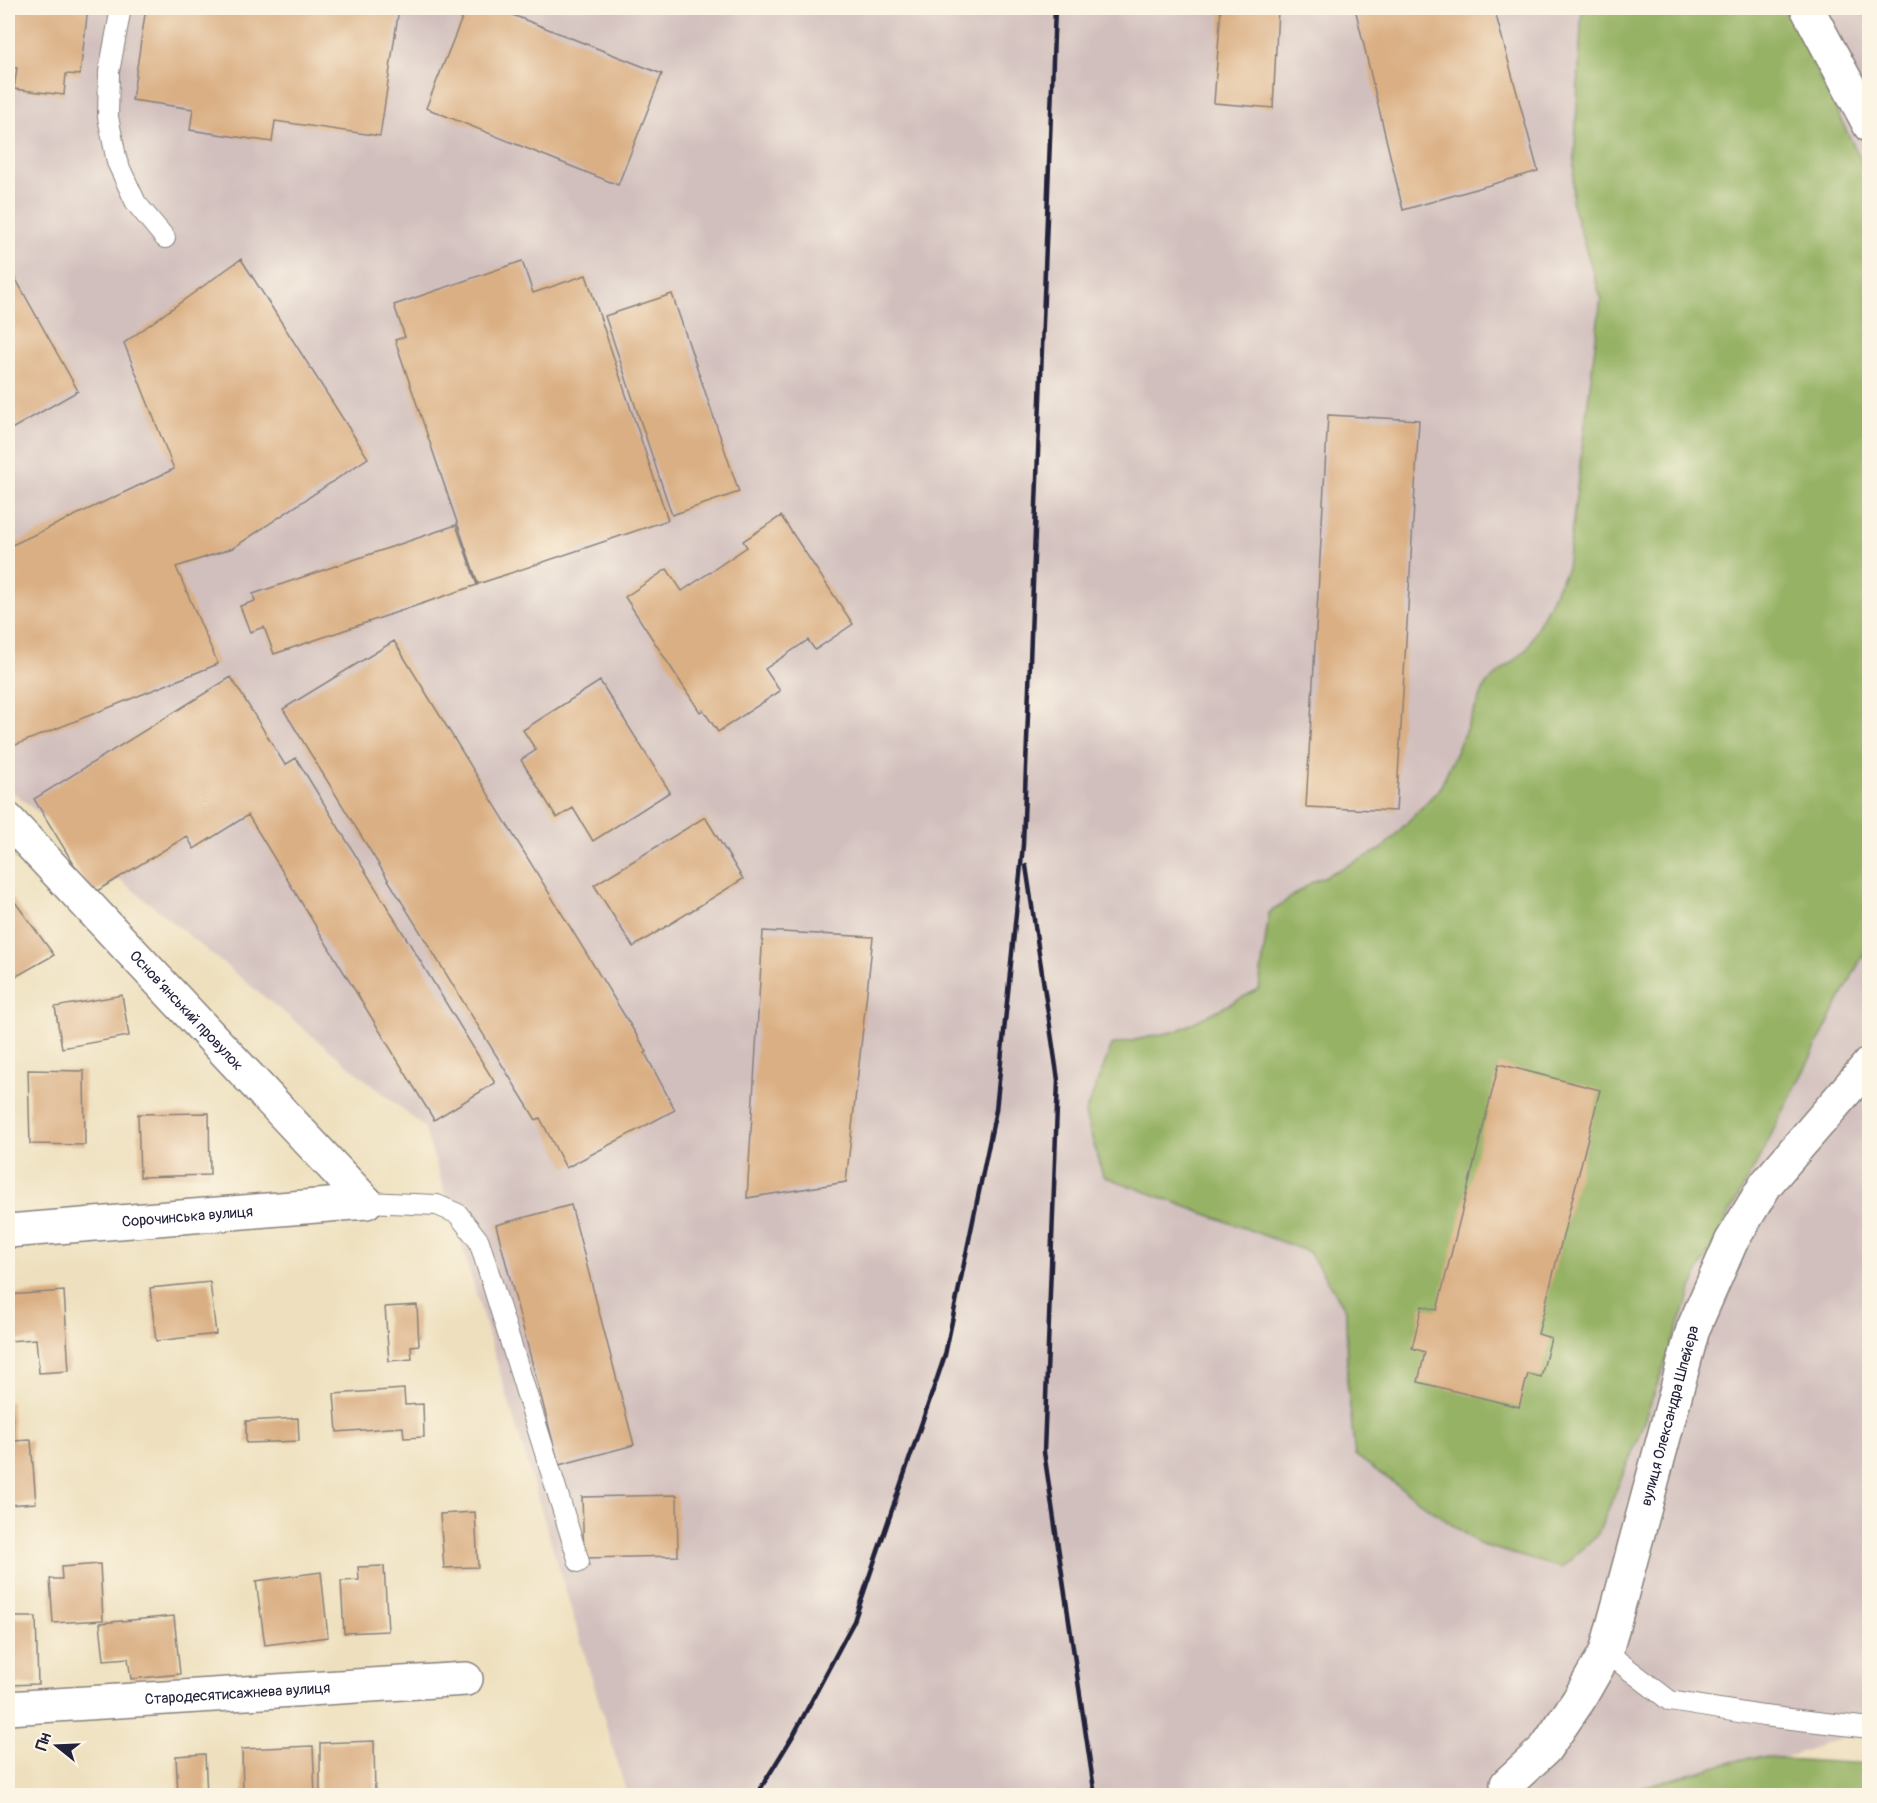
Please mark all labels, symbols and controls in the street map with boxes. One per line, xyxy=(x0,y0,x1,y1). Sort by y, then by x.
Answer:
street label: Основ’янський провулок xyxy=(125,947,247,1075)
street label: Сорочинська вулиця xyxy=(121,1202,254,1232)
street label: вулиця Олександра Шпейєра xyxy=(1637,1324,1703,1508)
street label: Стародесятисажнева вулиця xyxy=(144,1679,331,1709)
north arrow xyxy=(27,1716,87,1776)
text: Пн xyxy=(31,1730,56,1753)

